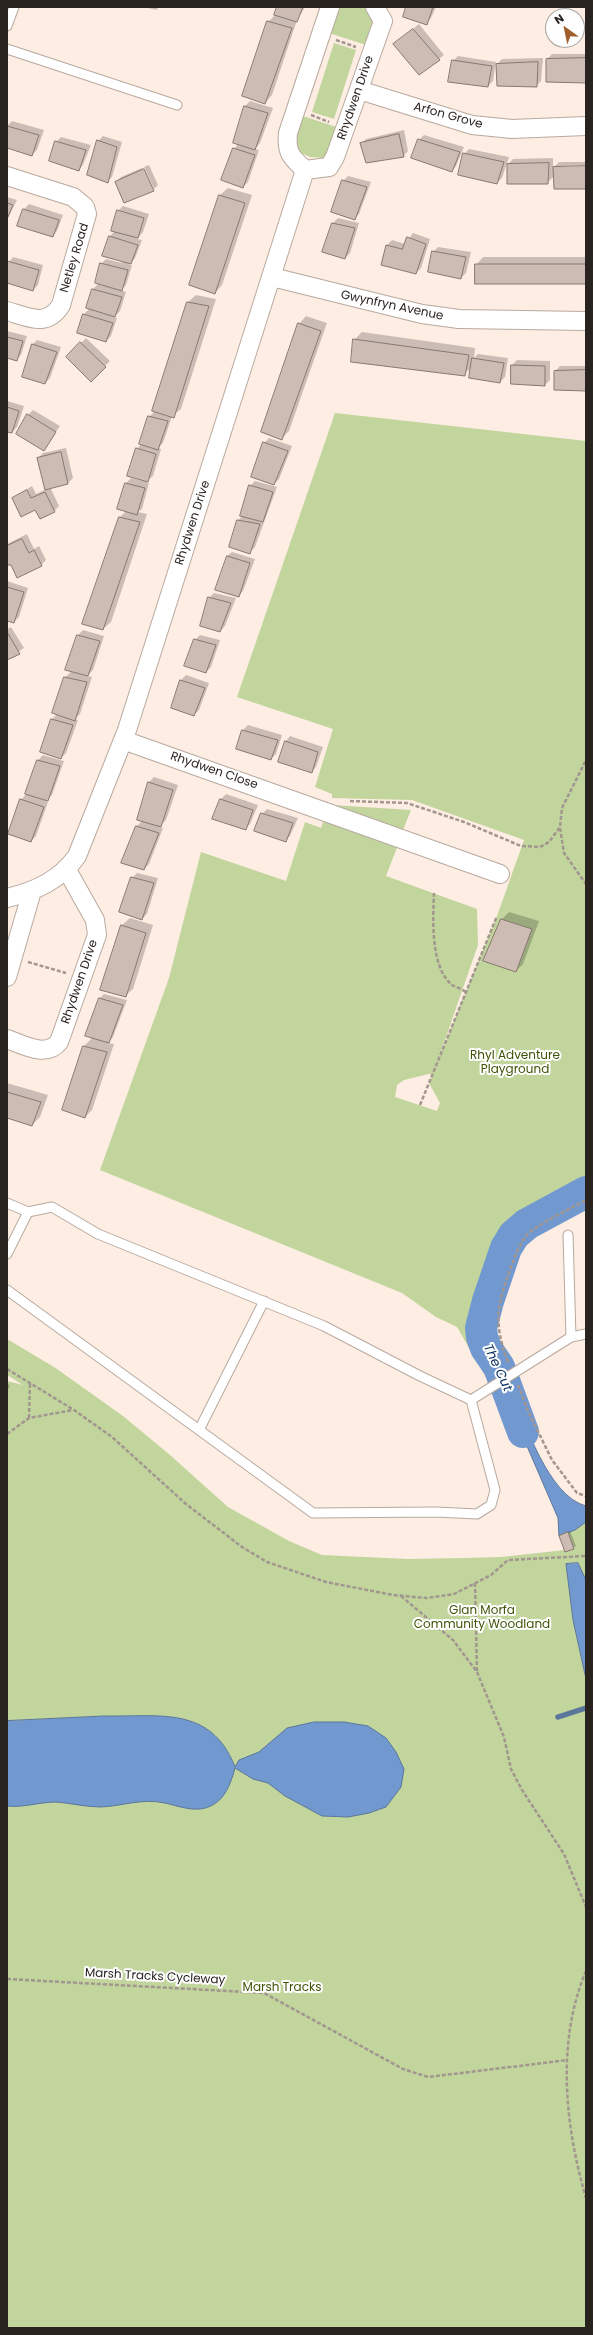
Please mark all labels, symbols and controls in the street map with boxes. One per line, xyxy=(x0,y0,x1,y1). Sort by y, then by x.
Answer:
north arrow xyxy=(545,8,585,48)
text: N xyxy=(551,10,567,28)
street label: Rhydwen Drive xyxy=(335,54,377,142)
street label: Arfon Grove xyxy=(412,100,484,132)
street label: Netley Road xyxy=(58,222,92,294)
street label: Gwynfryn Avenue xyxy=(339,288,445,324)
street label: Rhydwen Drive xyxy=(173,479,213,567)
street label: Rhydwen Close xyxy=(168,749,260,793)
street label: Rhydwen Drive xyxy=(59,938,101,1026)
park label: Rhyl Adventure Playground xyxy=(470,1049,560,1077)
water label: The Cut xyxy=(479,1342,515,1394)
park label: Glan Morfa Community Woodland xyxy=(414,1604,550,1632)
street label: Marsh Tracks Cycleway xyxy=(84,1966,226,1988)
park label: Marsh Tracks xyxy=(243,1981,321,1995)

